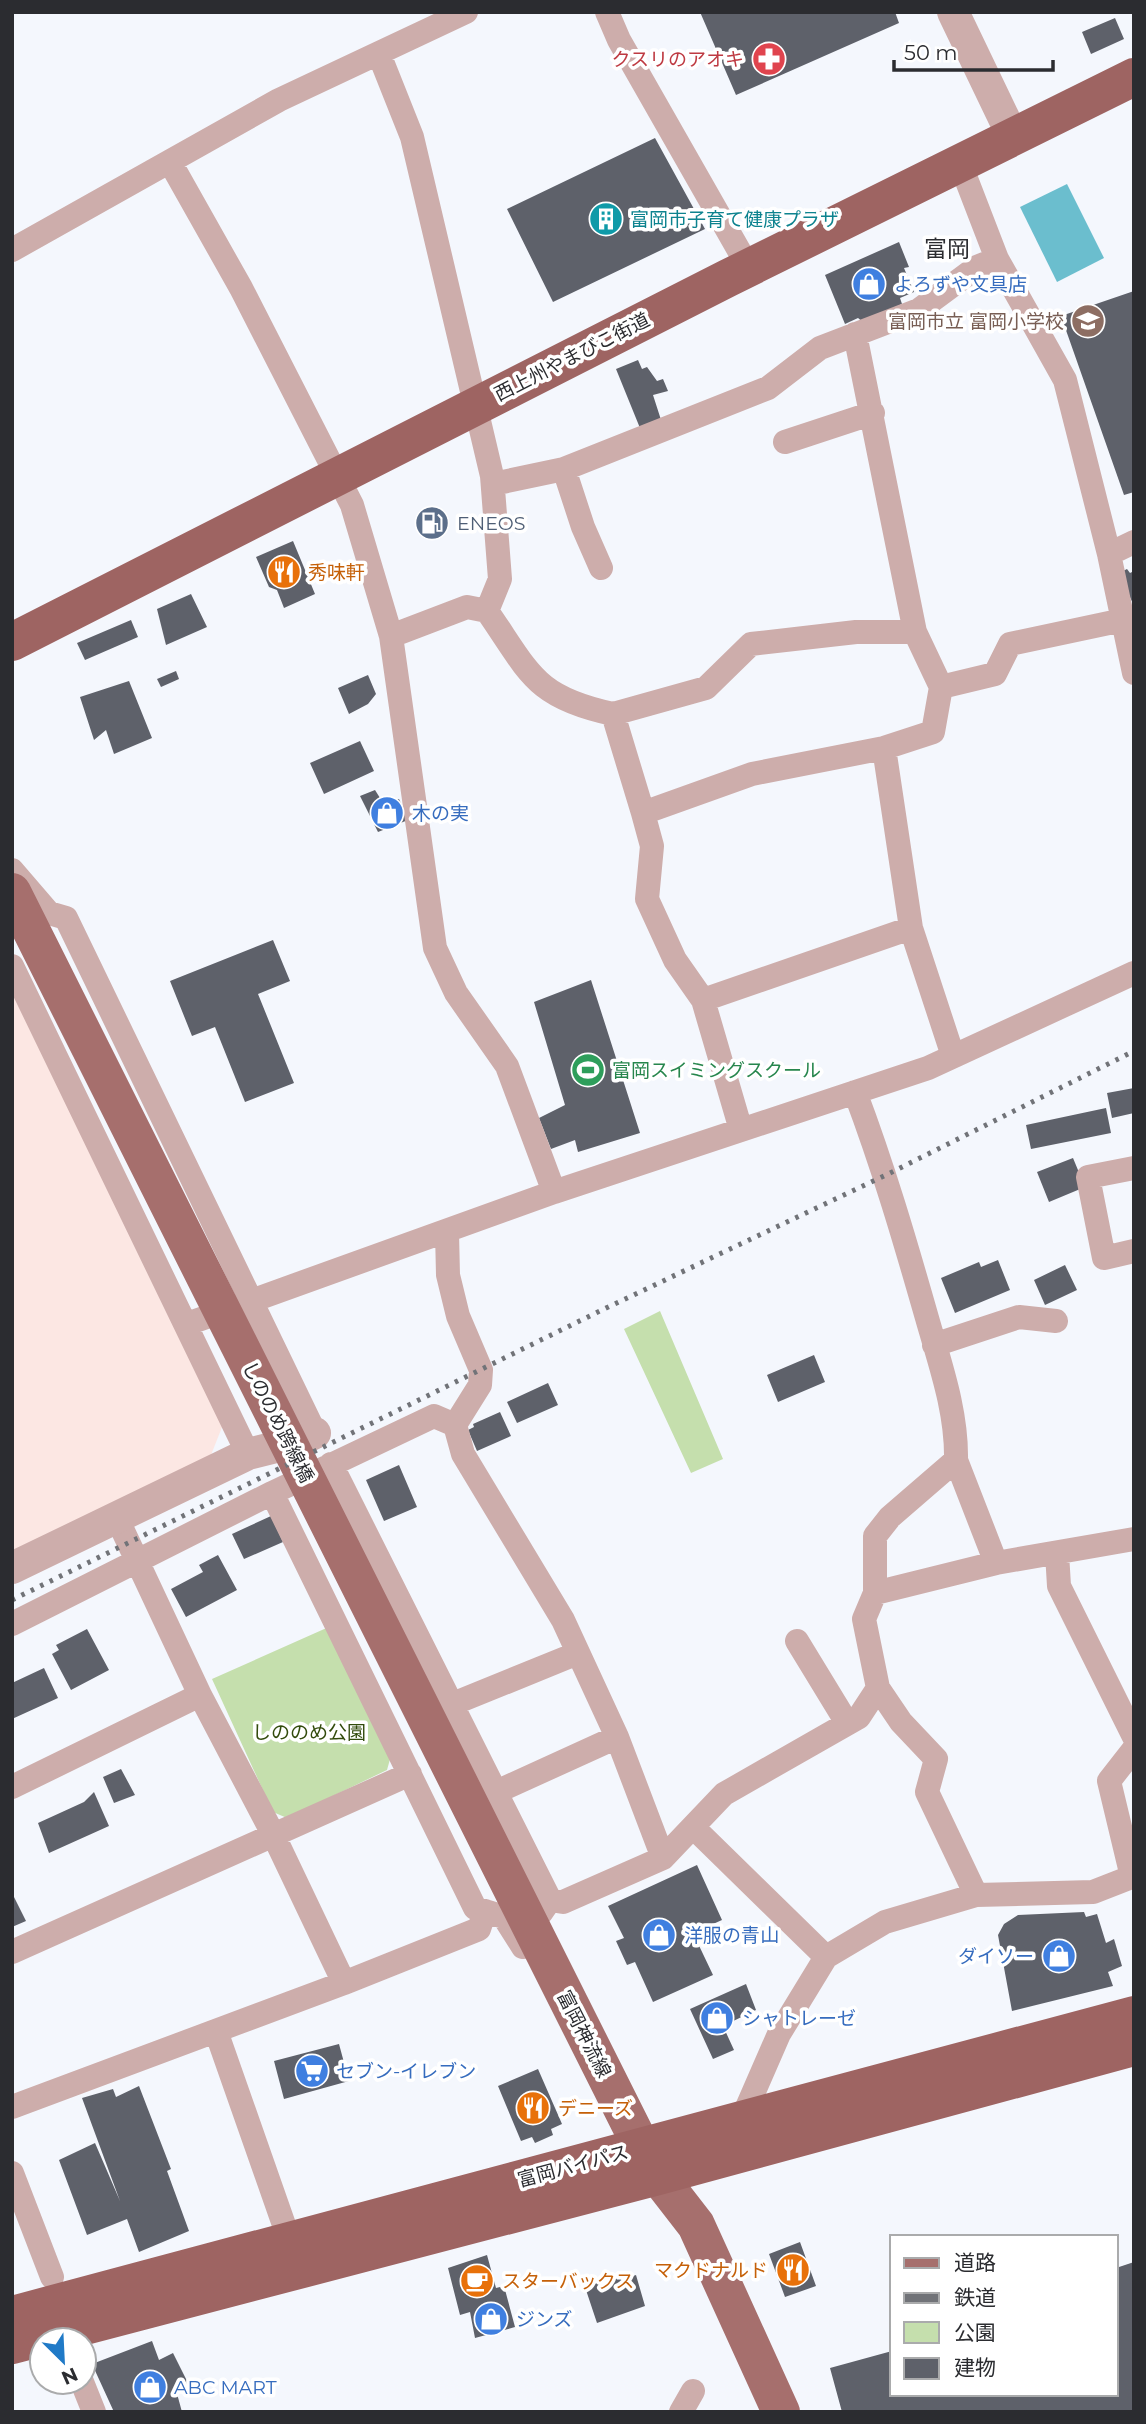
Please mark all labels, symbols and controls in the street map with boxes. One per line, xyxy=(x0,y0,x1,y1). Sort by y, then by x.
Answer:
scale bar xyxy=(894,28,1053,72)
pharmacy icon: クスリのアオキ xyxy=(750,40,788,78)
text: 50 m xyxy=(904,40,958,65)
place label: クスリのアオキ xyxy=(612,48,744,71)
building icon: 富岡市子育て健康プラザ xyxy=(587,200,625,238)
place label: 富岡市子育て健康プラザ xyxy=(630,208,839,231)
district label: 富岡 xyxy=(924,235,970,263)
shop icon: よろずや文具店 xyxy=(850,265,888,303)
place label: よろずや文具店 xyxy=(894,273,1027,296)
school or university icon: 富岡市立 富岡小学校 xyxy=(1069,302,1107,340)
street label: 西上州やまびこ街道 xyxy=(491,308,653,406)
place label: 富岡市立 富岡小学校 xyxy=(888,310,1064,333)
fuel station icon: ENEOS xyxy=(413,504,451,542)
place label: ENEOS xyxy=(457,512,525,535)
restaurant icon: 秀味軒 xyxy=(265,553,303,591)
place label: 秀味軒 xyxy=(308,561,365,584)
shop icon: 木の実 xyxy=(368,794,406,832)
place label: 木の実 xyxy=(412,802,469,825)
sports icon: 富岡スイミングスクール xyxy=(569,1051,607,1089)
place label: 富岡スイミングスクール xyxy=(612,1059,821,1082)
street label: しののめ跨線橋 xyxy=(238,1358,318,1486)
park label: しののめ公園 xyxy=(252,1721,366,1744)
shop icon: 洋服の青山 xyxy=(640,1916,678,1954)
place label: 洋服の青山 xyxy=(684,1924,779,1947)
shop icon: ダイソー xyxy=(1040,1937,1078,1975)
place label: ダイソー xyxy=(958,1945,1034,1968)
street label: 富岡神流線 xyxy=(552,1986,616,2082)
shop icon: シャトレーゼ xyxy=(698,1999,736,2037)
place label: シャトレーゼ xyxy=(742,2007,856,2030)
supermarket icon: セブン-イレブン xyxy=(293,2052,331,2090)
place label: セブン-イレブン xyxy=(336,2060,476,2083)
restaurant icon: デニーズ xyxy=(514,2089,552,2127)
place label: デニーズ xyxy=(558,2097,633,2120)
street label: 富岡バイパス xyxy=(515,2140,631,2192)
legend xyxy=(890,2235,1118,2396)
text: 道路 xyxy=(954,2250,996,2275)
restaurant icon: マクドナルド xyxy=(774,2251,812,2289)
place label: マクドナルド xyxy=(654,2259,768,2282)
cafe icon: スターバックス xyxy=(458,2262,496,2300)
place label: スターバックス xyxy=(502,2270,634,2293)
text: 鉄道 xyxy=(954,2285,996,2310)
shop icon: ジンズ xyxy=(472,2300,510,2338)
place label: ジンズ xyxy=(516,2308,573,2331)
text: 公園 xyxy=(954,2320,996,2345)
north arrow xyxy=(28,2326,98,2396)
text: 建物 xyxy=(954,2355,996,2380)
text: N xyxy=(58,2362,81,2390)
shop icon: ABC MART xyxy=(131,2368,169,2406)
place label: ABC MART xyxy=(174,2376,277,2399)

